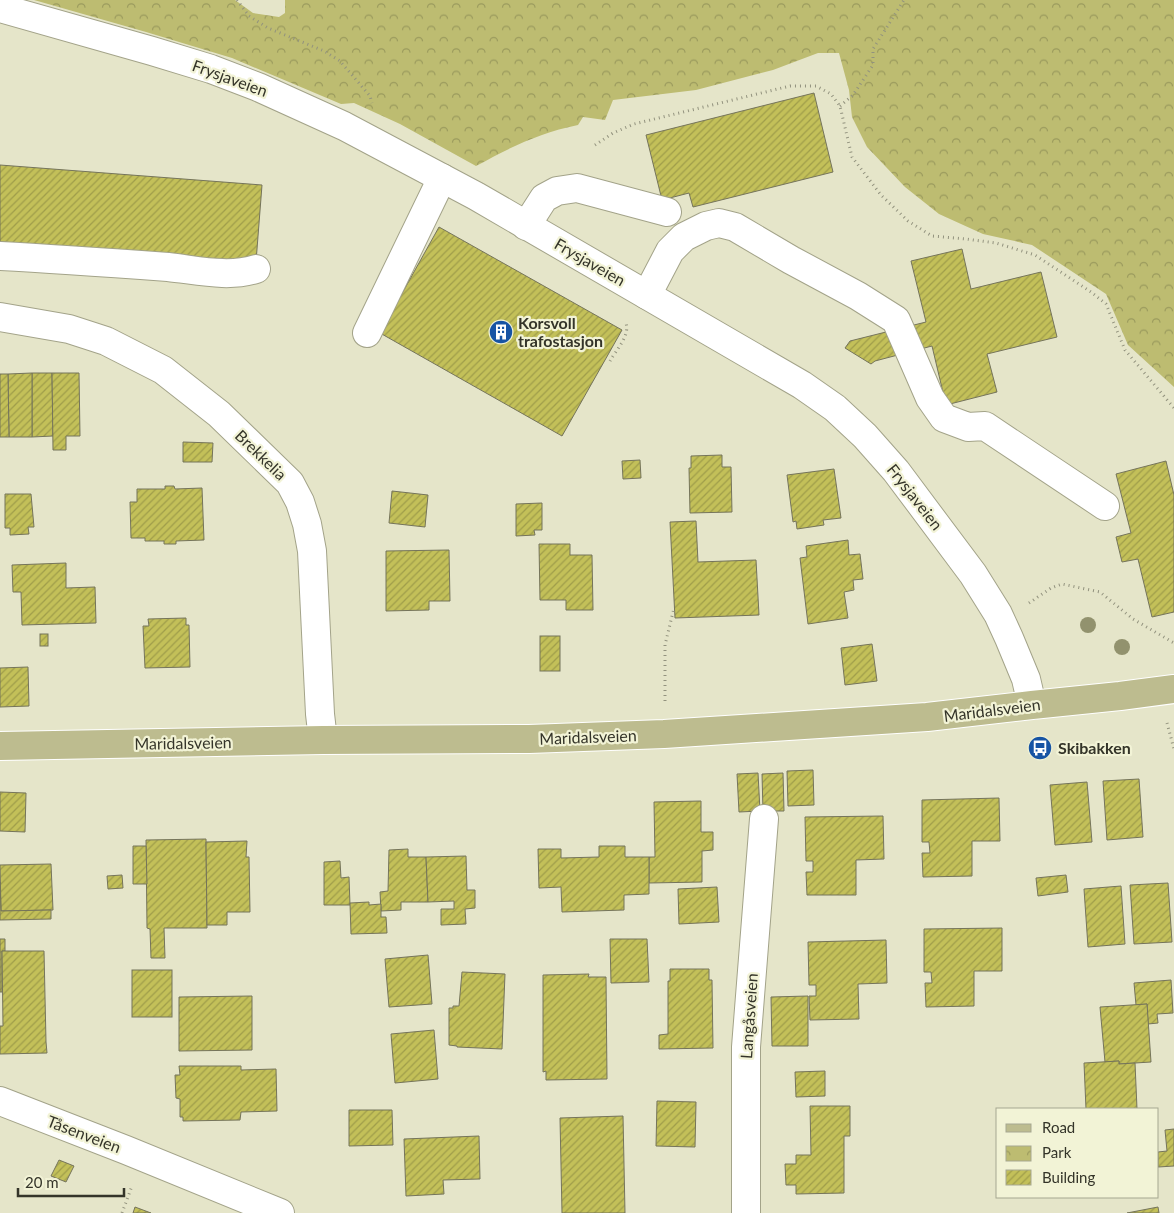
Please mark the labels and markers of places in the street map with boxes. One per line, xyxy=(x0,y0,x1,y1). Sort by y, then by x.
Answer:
place label: Korsvoll trafostasjon xyxy=(518,313,603,350)
building icon: Korsvoll trafostasjon xyxy=(488,319,514,345)
bus stop icon: Skibakken xyxy=(1027,735,1053,761)
place label: Skibakken xyxy=(1058,738,1131,757)

